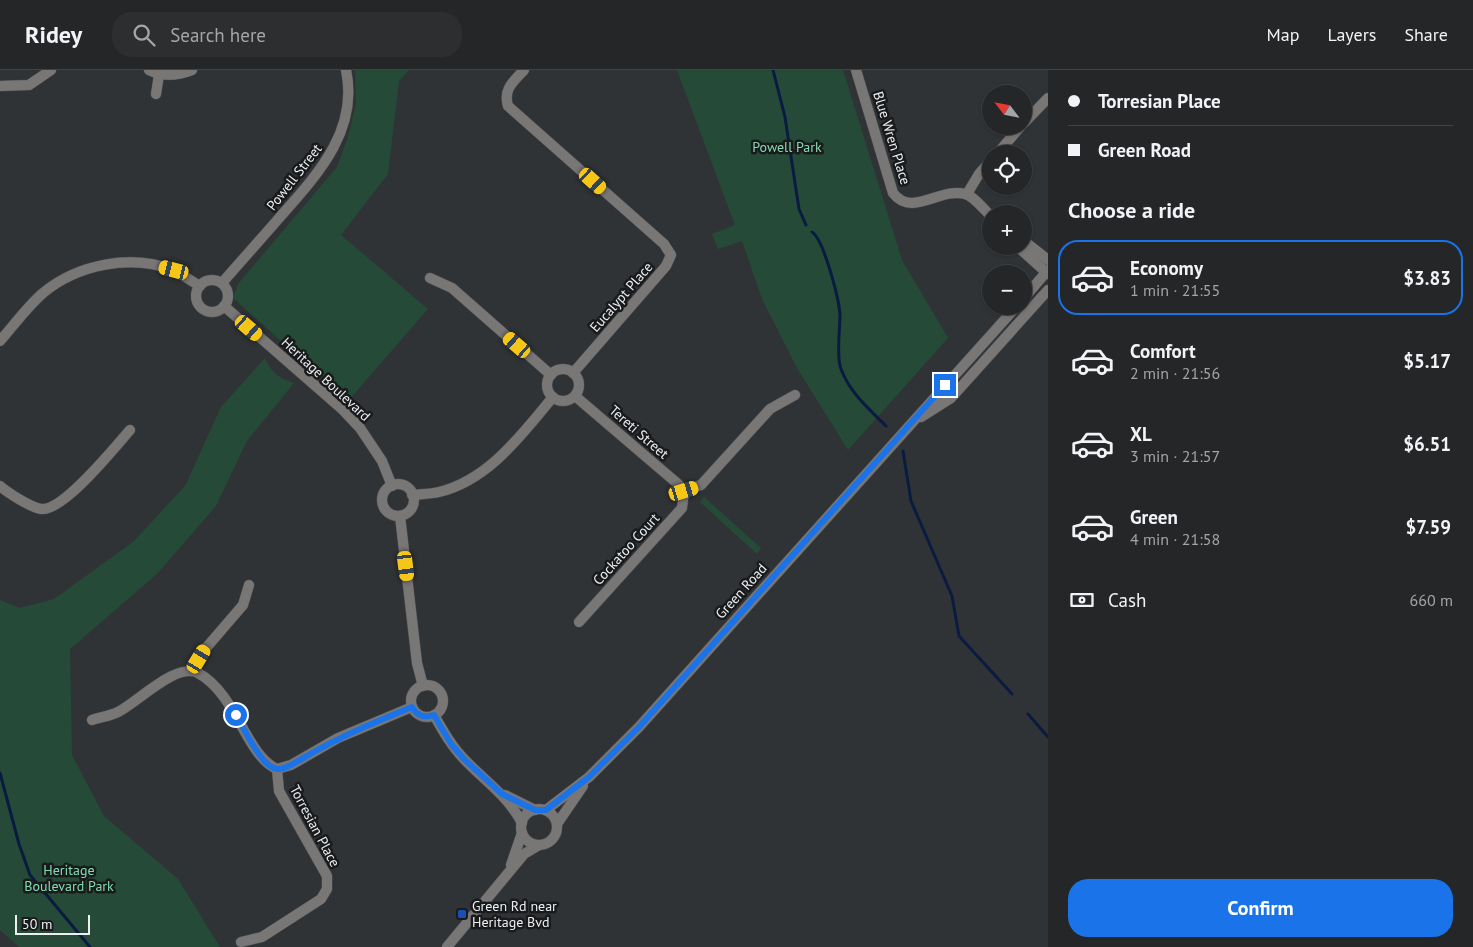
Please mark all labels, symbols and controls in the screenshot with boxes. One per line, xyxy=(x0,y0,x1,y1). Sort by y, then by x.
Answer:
search box xyxy=(112,12,462,57)
text: Ridey xyxy=(25,19,82,50)
icon: search xyxy=(130,21,158,49)
text: Search here xyxy=(170,23,266,47)
text: Map xyxy=(1267,23,1299,46)
text: Layers xyxy=(1327,23,1376,46)
text: Share xyxy=(1404,23,1448,46)
north arrow xyxy=(982,85,1032,135)
map controls xyxy=(982,85,1032,315)
street label: Blue Wren Place xyxy=(869,89,915,187)
text: Torresian Place xyxy=(1098,89,1221,113)
park label: Powell Park xyxy=(752,138,822,156)
text: Green Road xyxy=(1098,138,1191,162)
street label: Powell Street xyxy=(262,140,326,214)
button: locate xyxy=(982,145,1032,195)
car xyxy=(576,165,609,197)
text: Choose a ride xyxy=(1068,196,1195,224)
button: + xyxy=(982,205,1032,255)
icon: car xyxy=(1070,255,1115,300)
text: Economy xyxy=(1130,256,1203,280)
street label: Eucalypt Place xyxy=(586,258,656,336)
car xyxy=(157,259,190,281)
button: − xyxy=(982,265,1032,315)
text: $3.83 xyxy=(1403,266,1451,290)
text: 1 min · 21:55 xyxy=(1130,280,1220,300)
car xyxy=(232,312,265,344)
car xyxy=(500,329,533,361)
street label: Heritage Boulevard xyxy=(278,333,374,425)
icon: car xyxy=(1070,338,1115,383)
text: Comfort xyxy=(1130,339,1196,363)
text: $5.17 xyxy=(1403,349,1451,373)
text: 2 min · 21:56 xyxy=(1130,363,1220,383)
route end xyxy=(934,374,956,396)
street label: Tereti Street xyxy=(606,401,673,463)
icon: car xyxy=(1070,421,1115,466)
text: XL xyxy=(1130,422,1152,446)
text: $6.51 xyxy=(1403,432,1451,456)
text: 3 min · 21:57 xyxy=(1130,446,1220,466)
car xyxy=(667,479,700,503)
icon: car xyxy=(1070,504,1115,549)
text: Green xyxy=(1130,505,1178,529)
street label: Cockatoo Court xyxy=(589,509,663,589)
text: $7.59 xyxy=(1405,515,1451,539)
text: 4 min · 21:58 xyxy=(1130,529,1220,549)
car xyxy=(396,550,415,582)
street label: Green Road xyxy=(711,560,771,622)
icon: cash xyxy=(1068,586,1096,614)
text: Cash xyxy=(1108,588,1146,612)
text: 660 m xyxy=(1410,590,1453,610)
car xyxy=(184,642,213,676)
route start xyxy=(225,704,247,726)
street label: Torresian Place xyxy=(286,782,344,870)
park label: Heritage Boulevard Park xyxy=(24,861,114,895)
button: Confirm xyxy=(1068,879,1453,937)
place label: Green Rd near Heritage Bvd xyxy=(472,897,557,931)
marker: Green Rd near Heritage Bvd xyxy=(456,908,468,920)
scale bar xyxy=(15,912,90,935)
text: 50 m xyxy=(22,915,52,933)

